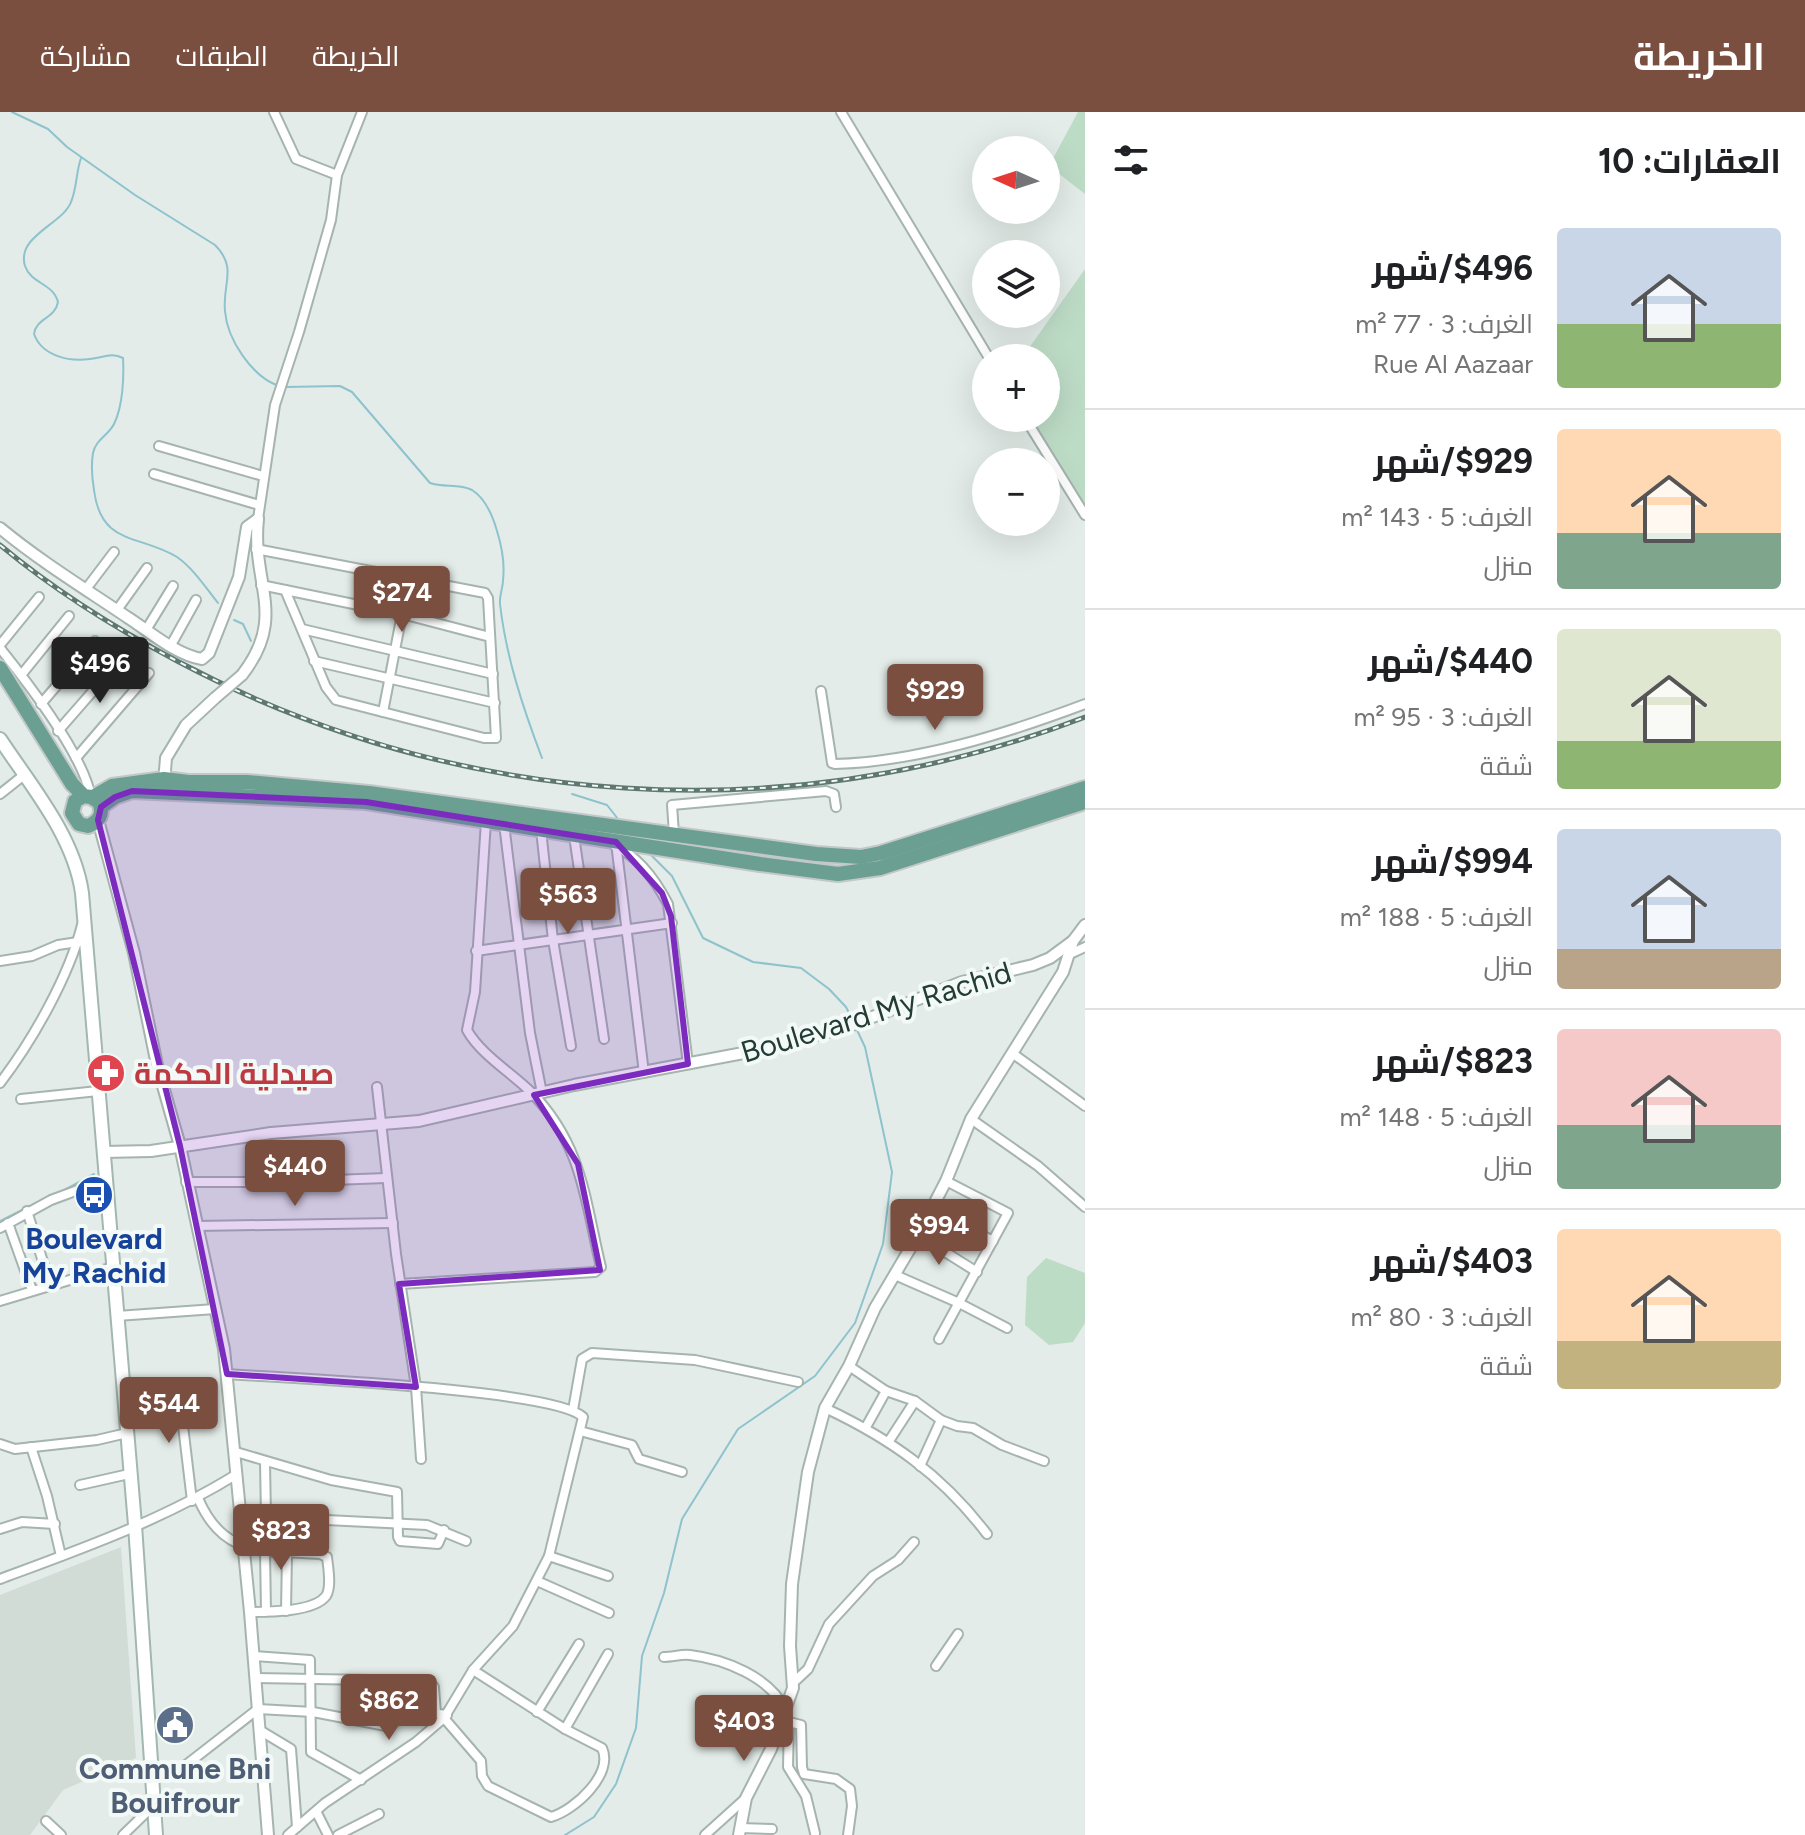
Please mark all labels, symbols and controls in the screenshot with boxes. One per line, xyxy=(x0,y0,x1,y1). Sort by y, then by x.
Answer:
text: الخريطة xyxy=(1633,34,1765,80)
text: مشاركة xyxy=(40,39,131,73)
text: الطبقات xyxy=(175,39,268,73)
text: الخريطة xyxy=(312,39,399,73)
north arrow xyxy=(972,136,1060,224)
map controls xyxy=(972,136,1060,536)
icon: filters xyxy=(1109,138,1153,182)
text: العقارات: 10 xyxy=(1598,141,1781,182)
button: layers xyxy=(972,240,1060,328)
text: $496/شهر xyxy=(1372,248,1533,289)
icon: home xyxy=(1621,260,1717,356)
text: الغرف: 3 · 77 m² xyxy=(1355,308,1533,340)
button: + xyxy=(972,344,1060,432)
text: Rue Al Aazaar xyxy=(1373,348,1533,380)
text: $929/شهر xyxy=(1374,441,1533,482)
button: − xyxy=(972,448,1060,536)
icon: home xyxy=(1621,461,1717,557)
text: الغرف: 5 · 143 m² xyxy=(1341,501,1533,533)
text: منزل xyxy=(1484,550,1533,582)
pin: $274 xyxy=(355,566,449,634)
text: $274 xyxy=(372,576,432,608)
pin: $496 xyxy=(53,637,147,705)
text: $440/شهر xyxy=(1368,641,1533,682)
text: $496 xyxy=(69,647,131,679)
icon: home xyxy=(1621,661,1717,757)
pin: $929 xyxy=(888,664,982,732)
text: $929 xyxy=(905,674,965,706)
text: الغرف: 3 · 95 m² xyxy=(1353,701,1533,733)
text: شقة xyxy=(1480,750,1533,782)
text: $994/شهر xyxy=(1372,841,1533,882)
icon: home xyxy=(1621,861,1717,957)
pin: $563 xyxy=(521,868,615,936)
text: $563 xyxy=(538,878,598,910)
text: الغرف: 5 · 188 m² xyxy=(1340,901,1533,933)
text: منزل xyxy=(1484,950,1533,982)
street label: Boulevard My Rachid xyxy=(736,953,1016,1071)
text: $823/شهر xyxy=(1374,1041,1533,1082)
pharmacy icon: صيدلية الحكمة xyxy=(85,1052,127,1094)
place label: صيدلية الحكمة xyxy=(134,1055,334,1092)
icon: home xyxy=(1621,1061,1717,1157)
text: الغرف: 5 · 148 m² xyxy=(1339,1101,1533,1133)
pin: $440 xyxy=(248,1140,342,1208)
text: $440 xyxy=(263,1150,327,1182)
text: منزل xyxy=(1484,1150,1533,1182)
bus stop icon: Boulevard My Rachid xyxy=(73,1174,115,1216)
pin: $994 xyxy=(892,1199,986,1267)
text: $994 xyxy=(908,1209,970,1241)
place label: Boulevard My Rachid xyxy=(22,1220,166,1291)
text: $403/شهر xyxy=(1371,1241,1533,1282)
icon: home xyxy=(1621,1261,1717,1357)
text: الغرف: 3 · 80 m² xyxy=(1350,1301,1533,1333)
text: شقة xyxy=(1480,1350,1533,1382)
pin: $544 xyxy=(122,1377,216,1445)
text: $544 xyxy=(138,1387,200,1419)
pin: $823 xyxy=(234,1504,328,1572)
text: $823 xyxy=(251,1514,311,1546)
pin: $862 xyxy=(342,1674,436,1742)
text: $862 xyxy=(359,1684,419,1716)
pin: $403 xyxy=(697,1695,791,1763)
public building icon: Commune Bni Bouifrour xyxy=(154,1704,196,1746)
text: $403 xyxy=(713,1705,775,1737)
place label: Commune Bni Bouifrour xyxy=(79,1750,271,1821)

